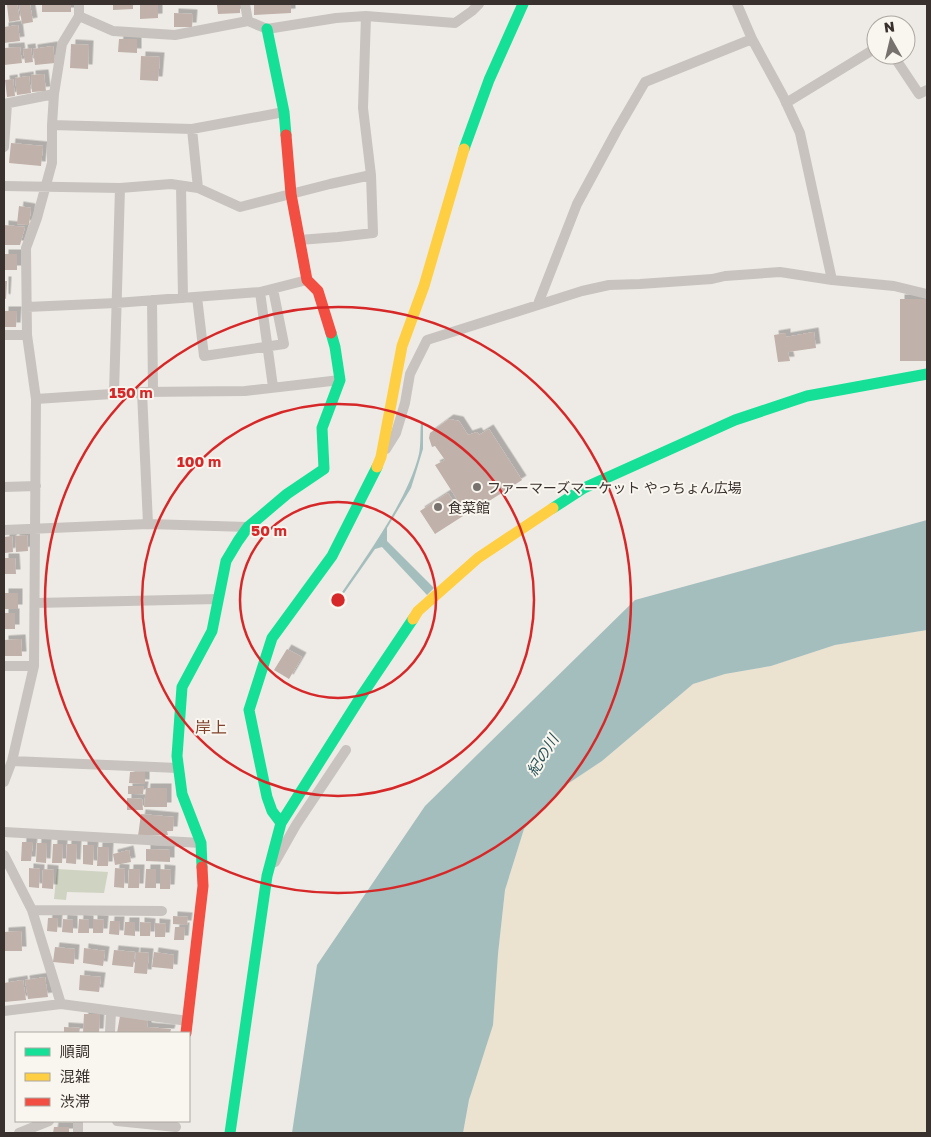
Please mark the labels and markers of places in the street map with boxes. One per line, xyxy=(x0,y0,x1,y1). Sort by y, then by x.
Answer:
place label: ファーマーズマーケット やっちょん広場 xyxy=(487,479,742,496)
marker: ファーマーズマーケット やっちょん広場 xyxy=(471,481,483,493)
place label: 食菜館 xyxy=(448,499,490,516)
marker: 食菜館 xyxy=(432,501,444,513)
centre of rings xyxy=(329,591,347,609)

